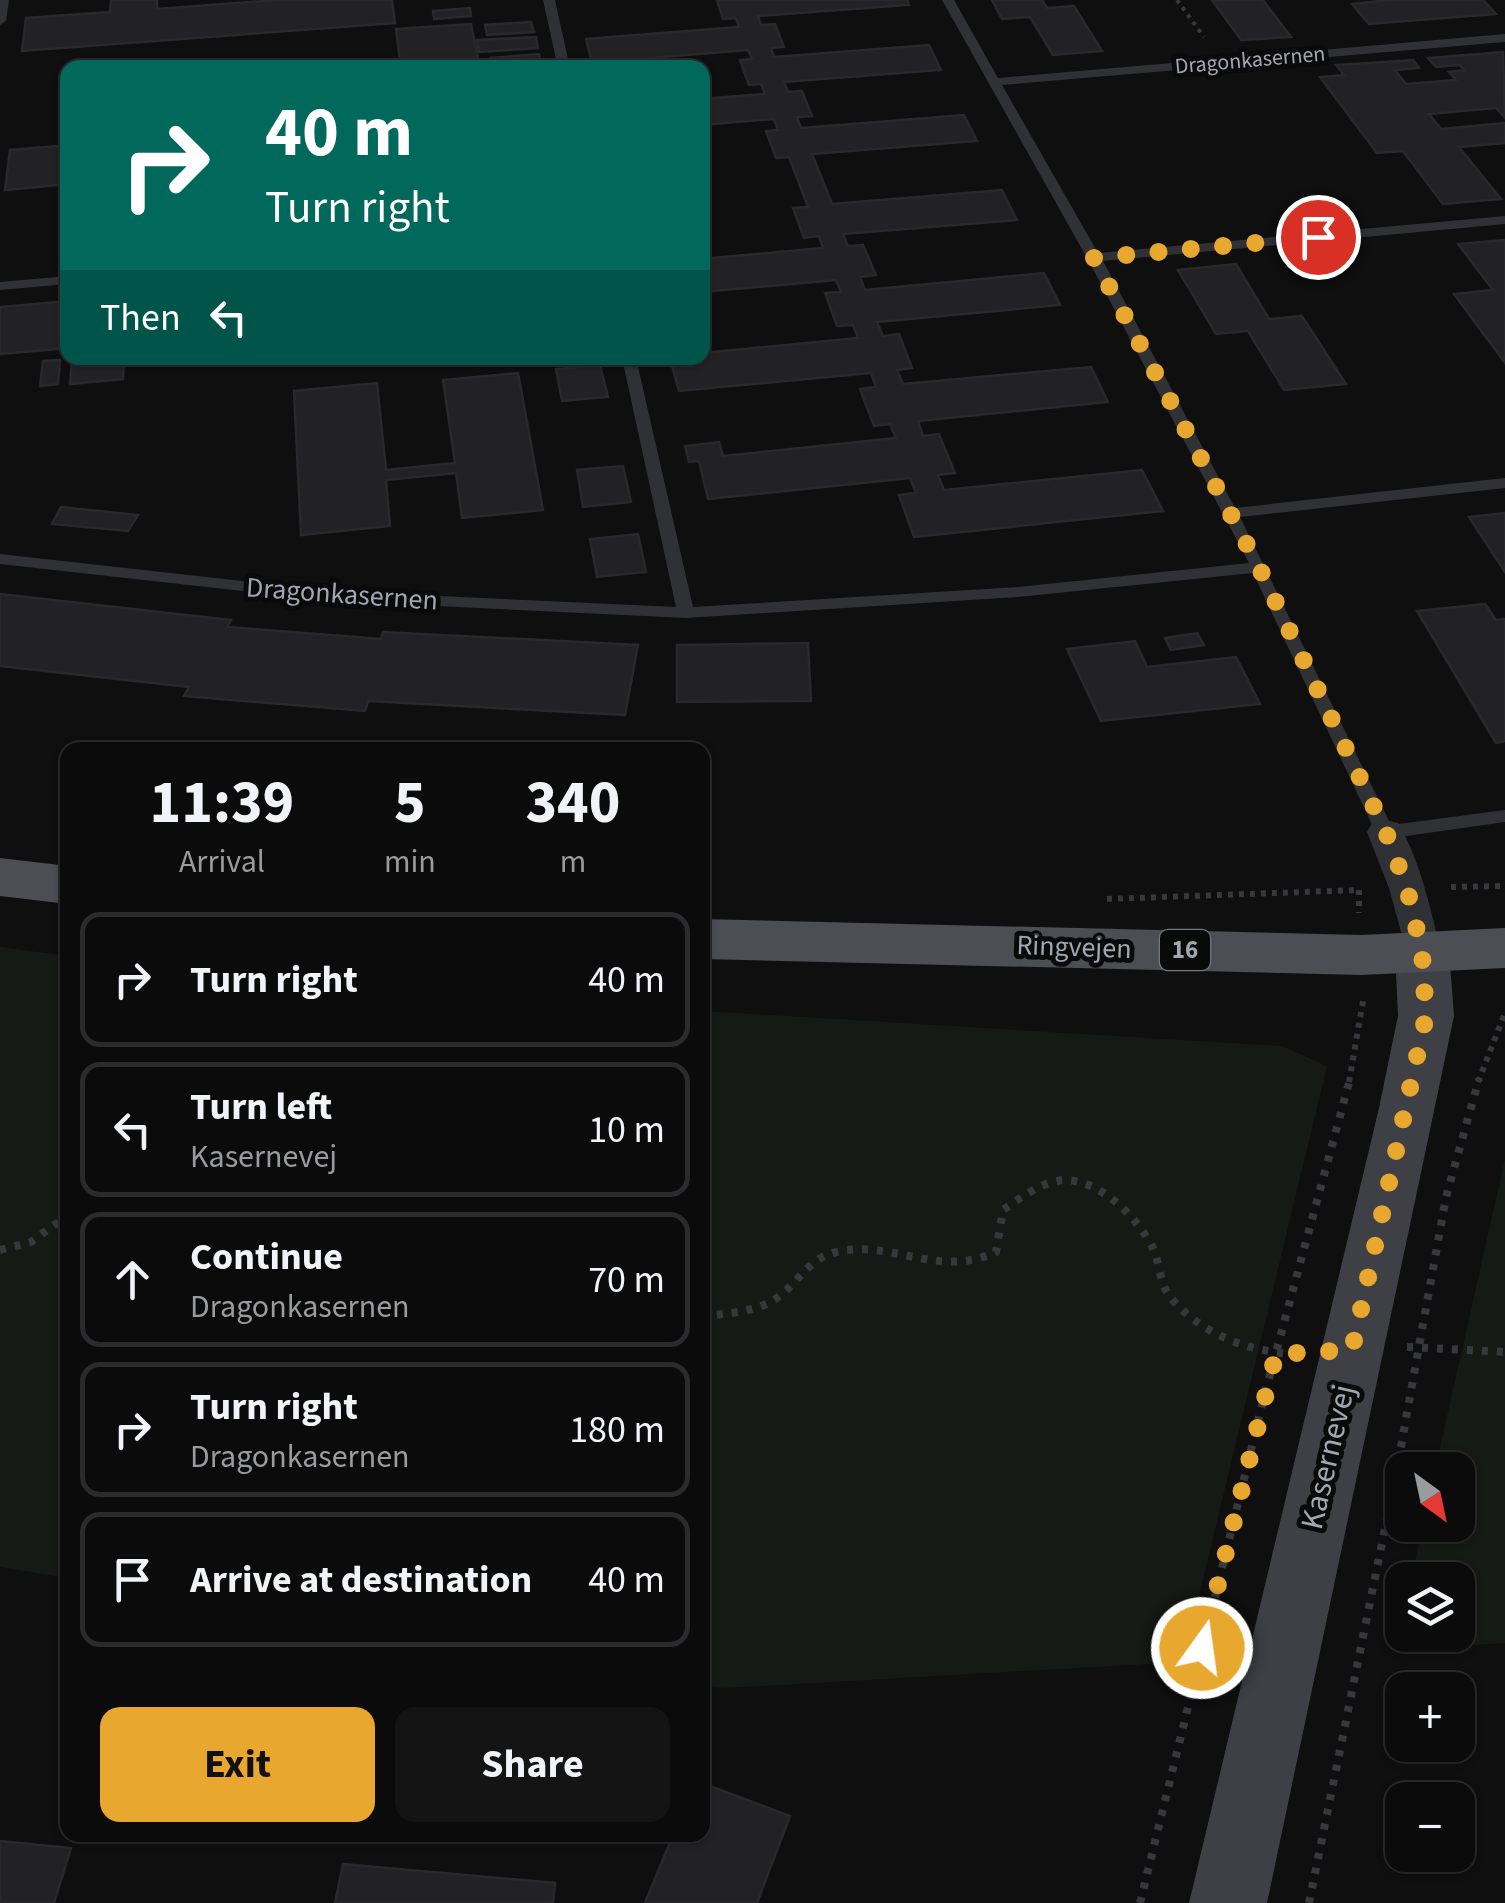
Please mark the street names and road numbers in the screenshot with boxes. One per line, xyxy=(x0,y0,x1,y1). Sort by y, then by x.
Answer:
street label: Dragonkasernen xyxy=(1173,37,1327,83)
street label: Dragonkasernen xyxy=(245,567,439,621)
street label: Ringvejen xyxy=(1016,925,1132,969)
road number: 16 xyxy=(1160,930,1210,970)
street label: Kasernevej xyxy=(1289,1380,1367,1534)

